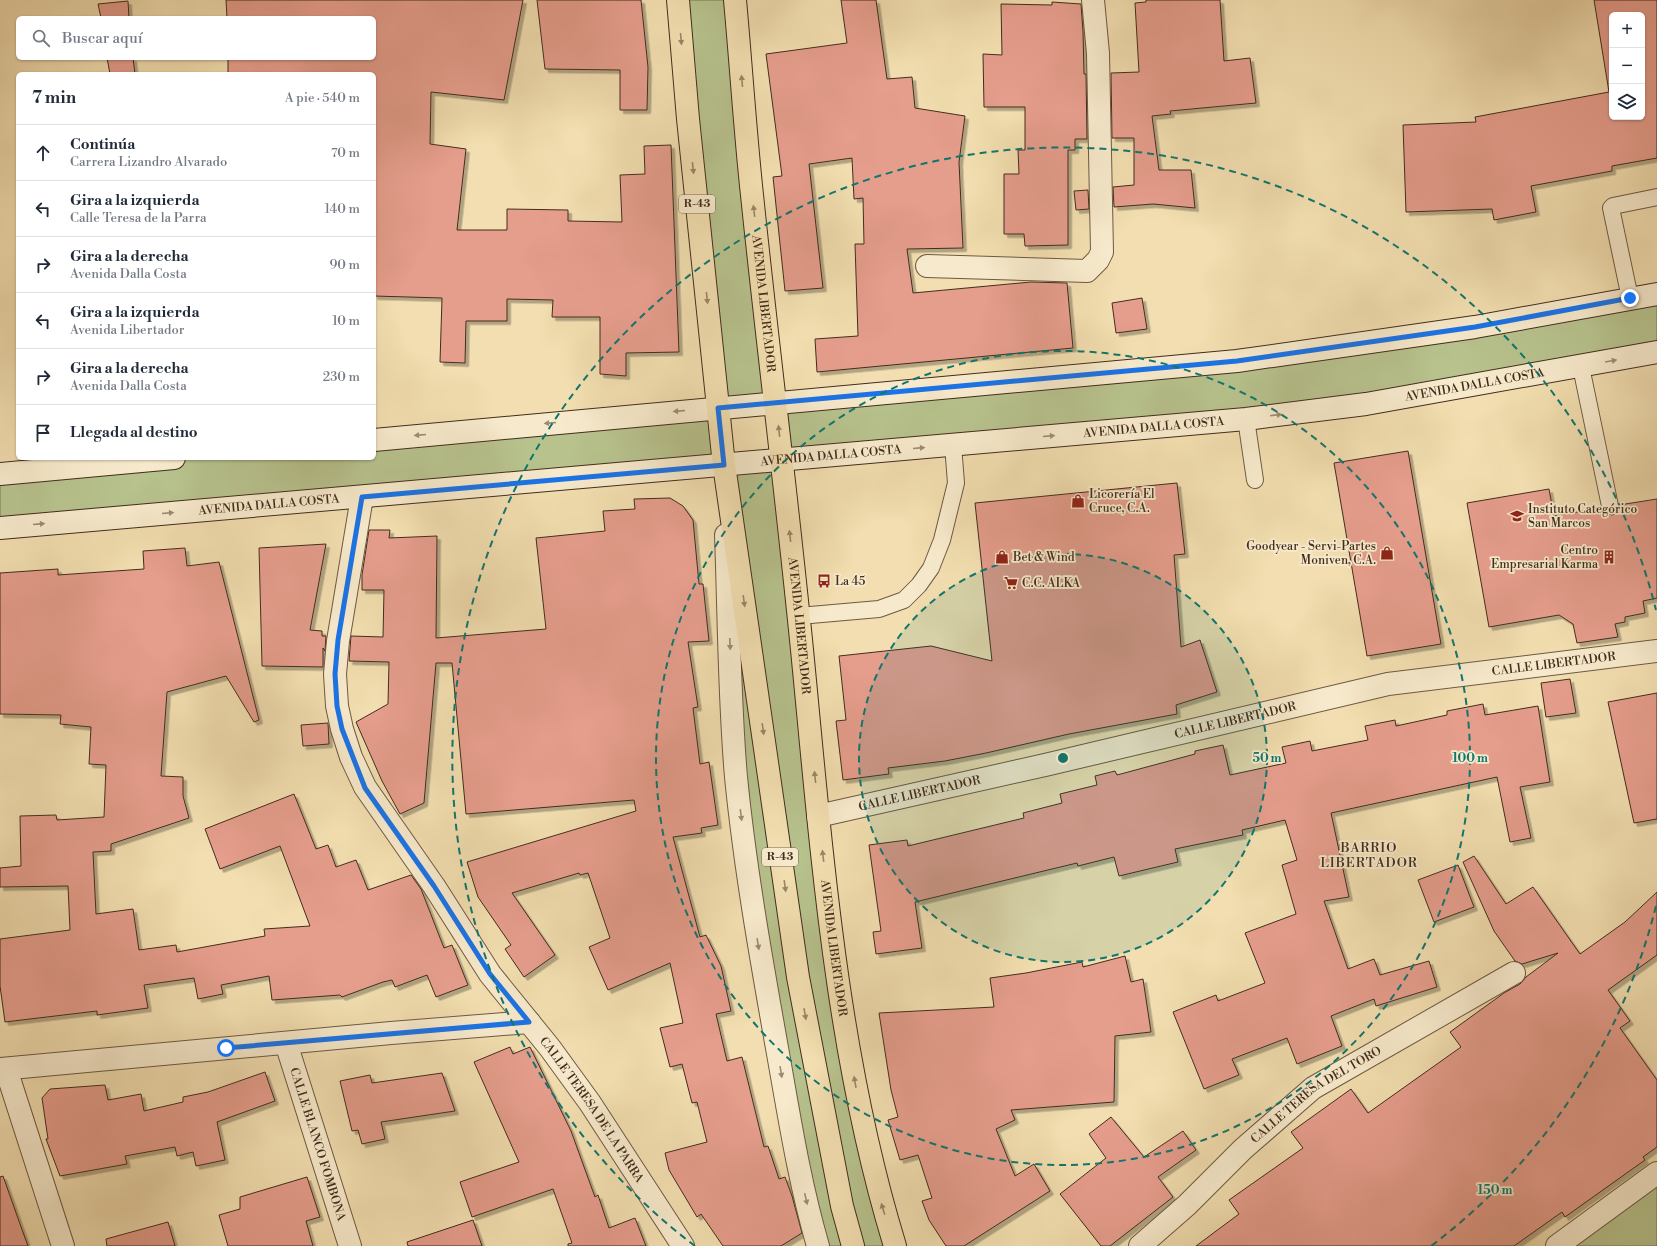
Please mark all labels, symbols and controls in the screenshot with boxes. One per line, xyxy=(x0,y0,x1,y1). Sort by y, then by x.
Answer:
map controls xyxy=(1609,12,1645,120)
button: + xyxy=(1609,12,1645,48)
search box xyxy=(16,16,376,60)
icon: search xyxy=(30,27,52,49)
text: Buscar aquí xyxy=(62,29,143,48)
one-way arrow xyxy=(678,33,685,45)
button: − xyxy=(1609,48,1645,84)
one-way arrow xyxy=(739,75,746,87)
button: layers xyxy=(1609,84,1645,120)
text: 7 min xyxy=(32,87,76,109)
text: A pie · 540 m xyxy=(285,90,360,106)
text: Continúa xyxy=(70,135,135,154)
icon: ahead xyxy=(32,142,54,164)
text: 70 m xyxy=(331,145,360,161)
text: Carrera Lizandro Alvarado xyxy=(70,154,227,170)
one-way arrow xyxy=(690,162,697,174)
text: Gira a la izquierda xyxy=(70,191,200,210)
road number: R-43 xyxy=(679,195,715,213)
icon: left xyxy=(32,198,54,220)
text: 140 m xyxy=(324,201,360,217)
one-way arrow xyxy=(751,205,757,217)
text: Calle Teresa de la Parra xyxy=(70,210,207,226)
street label: AVENIDA LIBERTADOR xyxy=(749,233,779,374)
text: Gira a la derecha xyxy=(70,247,189,266)
icon: right xyxy=(32,254,54,276)
text: 90 m xyxy=(329,257,360,273)
text: Avenida Dalla Costa xyxy=(70,266,187,282)
route end xyxy=(1621,289,1639,307)
one-way arrow xyxy=(704,292,710,304)
text: Gira a la izquierda xyxy=(70,303,200,322)
icon: left xyxy=(32,310,54,332)
text: 10 m xyxy=(332,313,360,329)
text: Avenida Libertador xyxy=(70,322,184,338)
one-way arrow xyxy=(1605,358,1617,364)
text: Gira a la derecha xyxy=(70,359,189,378)
street label: AVENIDA DALLA COSTA xyxy=(1403,365,1546,405)
icon: right xyxy=(32,366,54,388)
text: 230 m xyxy=(323,369,360,385)
text: Avenida Dalla Costa xyxy=(70,378,187,394)
one-way arrow xyxy=(673,408,685,415)
one-way arrow xyxy=(1270,412,1282,418)
street label: AVENIDA DALLA COSTA xyxy=(1081,413,1225,441)
one-way arrow xyxy=(544,420,556,427)
icon: arrive xyxy=(32,422,54,444)
text: Llegada al destino xyxy=(70,423,198,442)
one-way arrow xyxy=(776,425,782,437)
one-way arrow xyxy=(414,432,427,439)
one-way arrow xyxy=(1043,433,1055,439)
street label: AVENIDA DALLA COSTA xyxy=(759,442,903,469)
one-way arrow xyxy=(913,444,925,451)
place label: Licorería El Cruce, C.A. xyxy=(1089,487,1155,516)
street label: AVENIDA DALLA COSTA xyxy=(197,491,341,518)
shop icon: Licorería El Cruce, C.A. xyxy=(1070,493,1086,509)
place label: Instituto Categórico San Marcos xyxy=(1528,502,1637,531)
school or university icon: Instituto Categórico San Marcos xyxy=(1509,508,1525,524)
one-way arrow xyxy=(162,510,174,517)
one-way arrow xyxy=(33,521,45,528)
one-way arrow xyxy=(787,530,794,542)
place label: Goodyear - Servi-Partes Moniven, C.A. xyxy=(1246,539,1376,568)
place label: Centro Empresarial Karma xyxy=(1491,543,1599,572)
shop icon: Goodyear - Servi-Partes Moniven, C.A. xyxy=(1379,545,1395,561)
shop icon: Bet & Wind xyxy=(994,549,1010,565)
building icon: Centro Empresarial Karma xyxy=(1601,549,1617,565)
place label: Bet & Wind xyxy=(1012,550,1075,565)
street label: AVENIDA LIBERTADOR xyxy=(785,555,814,695)
bus stop icon: La 45 xyxy=(816,573,832,589)
place label: La 45 xyxy=(835,574,866,589)
supermarket icon: C.C. ALKA xyxy=(1003,575,1019,591)
place label: C.C. ALKA xyxy=(1022,576,1081,591)
one-way arrow xyxy=(741,595,747,607)
one-way arrow xyxy=(726,638,733,650)
street label: CALLE LIBERTADOR xyxy=(1491,649,1617,679)
street label: CALLE LIBERTADOR xyxy=(1173,698,1298,742)
one-way arrow xyxy=(759,723,766,736)
centre of rings xyxy=(1056,751,1070,765)
text: 50 m xyxy=(1252,751,1282,766)
text: 100 m xyxy=(1452,751,1488,766)
one-way arrow xyxy=(811,771,818,783)
street label: CALLE LIBERTADOR xyxy=(857,772,983,814)
one-way arrow xyxy=(738,809,744,821)
district label: BARRIO LIBERTADOR xyxy=(1320,840,1418,871)
road number: R-43 xyxy=(762,848,798,866)
one-way arrow xyxy=(820,850,826,862)
street label: AVENIDA LIBERTADOR xyxy=(817,878,851,1018)
one-way arrow xyxy=(782,880,788,892)
one-way arrow xyxy=(755,938,761,950)
one-way arrow xyxy=(802,1008,808,1020)
street label: CALLE TERESA DE LA PARRA xyxy=(536,1034,648,1186)
route start xyxy=(217,1039,235,1057)
street label: CALLE TERESA DEL TORO xyxy=(1247,1043,1384,1146)
street label: CALLE BLANCO FOMBONA xyxy=(287,1066,349,1223)
one-way arrow xyxy=(778,1066,784,1078)
one-way arrow xyxy=(852,1076,858,1088)
text: 150 m xyxy=(1478,1183,1512,1198)
one-way arrow xyxy=(803,1194,809,1206)
one-way arrow xyxy=(880,1202,886,1214)

